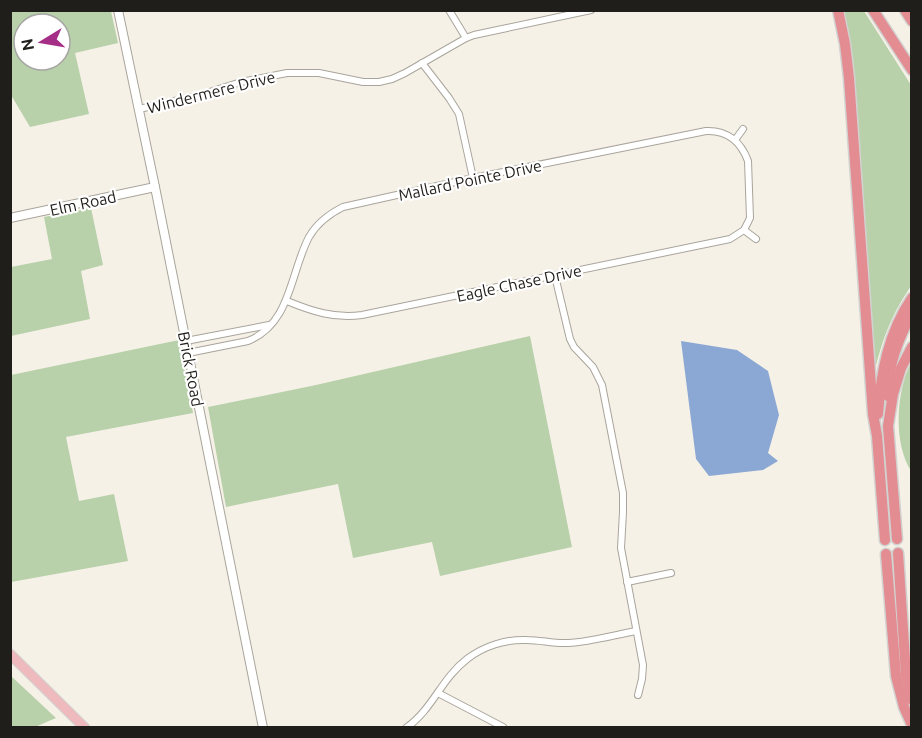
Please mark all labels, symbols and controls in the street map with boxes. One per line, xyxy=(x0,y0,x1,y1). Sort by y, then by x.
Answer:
north arrow xyxy=(12,12,72,72)
text: N xyxy=(17,37,37,52)
street label: Windermere Drive xyxy=(145,67,277,117)
street label: Mallard Pointe Drive xyxy=(397,156,543,204)
street label: Elm Road xyxy=(48,187,118,219)
street label: Eagle Chase Drive xyxy=(455,261,583,305)
street label: Brick Road xyxy=(175,330,207,408)

